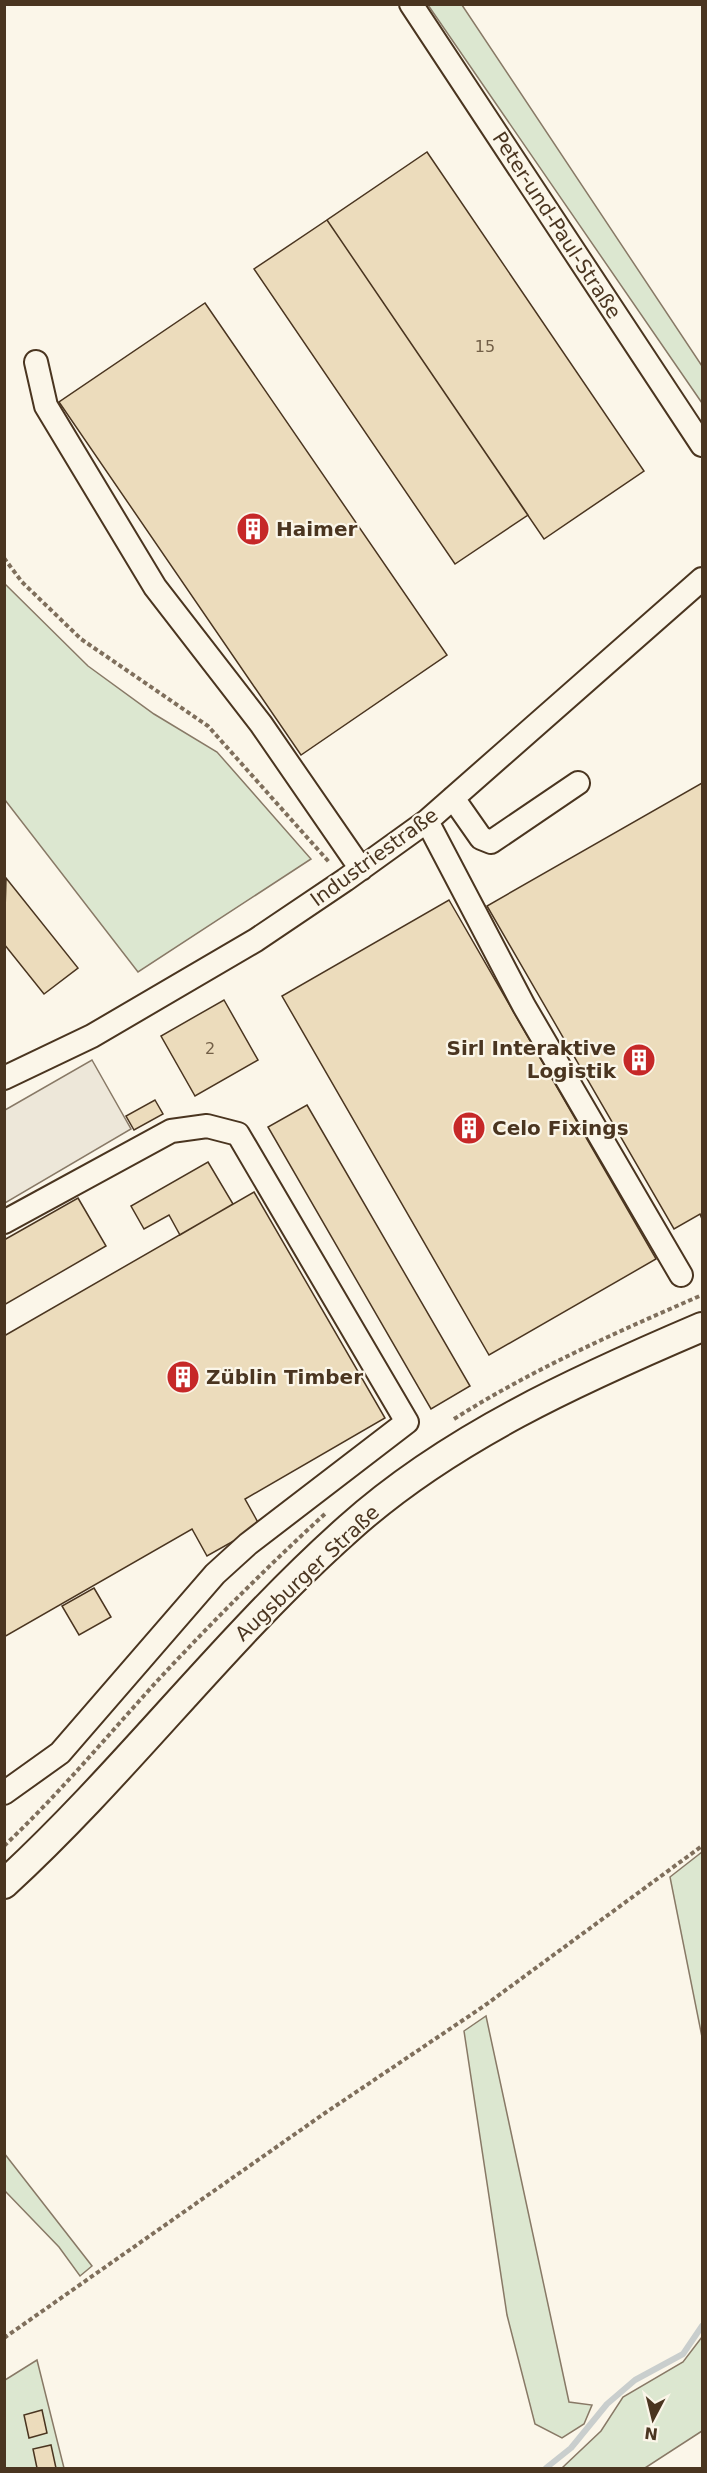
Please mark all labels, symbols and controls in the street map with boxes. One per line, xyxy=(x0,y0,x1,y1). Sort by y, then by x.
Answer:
street label: Peter-und-Paul-Straße xyxy=(488,127,626,323)
house number: 15 xyxy=(475,337,495,356)
building icon: Haimer xyxy=(235,511,271,547)
place label: Haimer xyxy=(276,517,357,541)
street label: Industriestraße xyxy=(305,803,443,911)
place label: Sirl Interaktive Logistik xyxy=(447,1036,617,1083)
house number: 2 xyxy=(205,1039,215,1058)
building icon: Sirl Interaktive Logistik xyxy=(621,1042,657,1078)
building icon: Celo Fixings xyxy=(451,1110,487,1146)
place label: Celo Fixings xyxy=(492,1116,629,1140)
building icon: Züblin Timber xyxy=(165,1359,201,1395)
place label: Züblin Timber xyxy=(206,1365,363,1389)
street label: Augsburger Straße xyxy=(230,1500,384,1646)
north arrow xyxy=(623,2389,683,2449)
text: N xyxy=(643,2423,659,2444)

